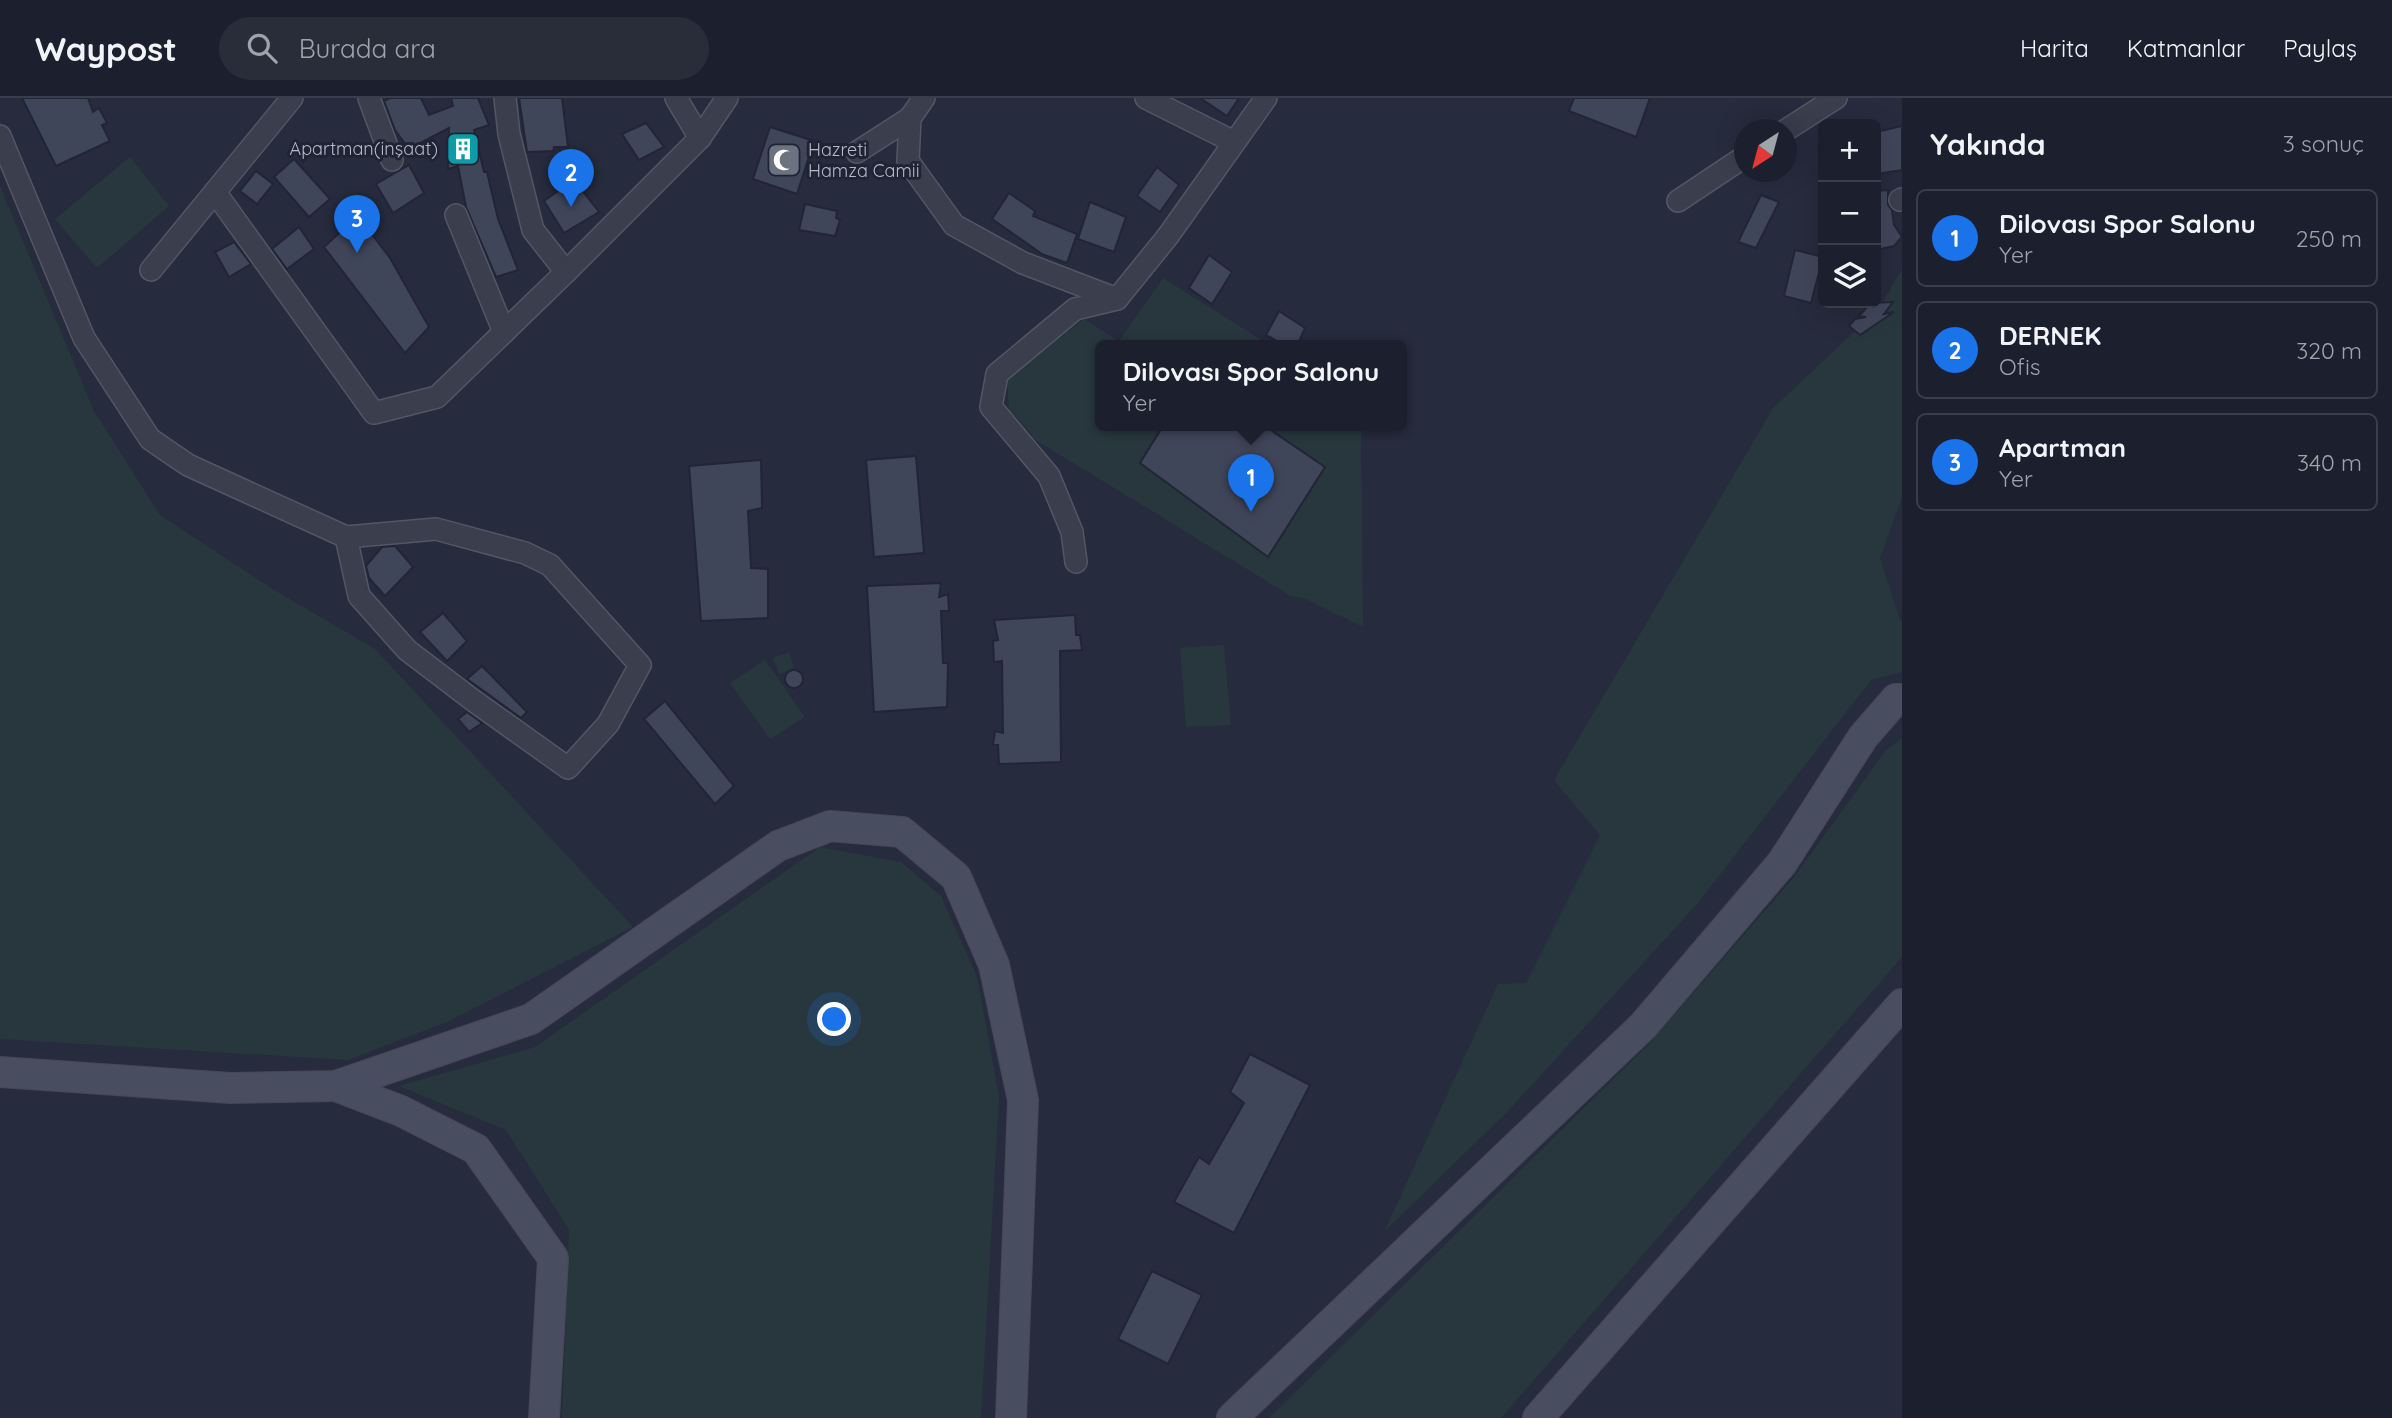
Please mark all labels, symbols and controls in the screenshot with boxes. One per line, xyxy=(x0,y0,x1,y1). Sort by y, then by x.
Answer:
search box xyxy=(219,17,709,80)
text: Waypost xyxy=(35,28,177,69)
icon: search xyxy=(243,29,281,67)
text: Burada ara xyxy=(299,32,436,65)
text: Harita xyxy=(2020,33,2089,63)
text: Katmanlar xyxy=(2127,33,2245,63)
text: Paylaş xyxy=(2283,33,2357,63)
north arrow xyxy=(1734,119,1797,182)
map controls xyxy=(1818,119,1881,308)
button: + xyxy=(1818,119,1881,182)
text: Yakında xyxy=(1930,125,2045,163)
text: 3 sonuç xyxy=(2283,129,2364,158)
building icon: Apartman(inşaat) xyxy=(444,130,482,168)
place label: Apartman(inşaat) xyxy=(290,137,438,160)
place label: Hazreti Hamza Camii xyxy=(808,138,920,182)
mosque icon: Hazreti Hamza Camii xyxy=(765,141,803,179)
pin: 2 xyxy=(548,149,594,207)
button: − xyxy=(1818,182,1881,245)
pin: 3 xyxy=(334,195,380,253)
text: Dilovası Spor Salonu xyxy=(1999,207,2256,240)
text: 1 xyxy=(1951,224,1959,253)
text: 250 m xyxy=(2296,224,2362,253)
text: Yer xyxy=(1999,240,2033,269)
button: layers xyxy=(1818,245,1881,308)
text: DERNEK xyxy=(1999,319,2101,352)
text: 2 xyxy=(1948,336,1962,365)
text: 320 m xyxy=(2296,336,2362,365)
popup xyxy=(1095,340,1407,431)
text: Ofis xyxy=(1999,352,2041,381)
text: Dilovası Spor Salonu xyxy=(1123,355,1379,388)
text: Yer xyxy=(1123,388,1156,417)
text: Apartman xyxy=(1999,431,2126,464)
text: 3 xyxy=(1949,448,1961,477)
text: 340 m xyxy=(2297,448,2362,477)
pin: 1 xyxy=(1228,454,1274,512)
text: Yer xyxy=(1999,464,2033,493)
your location xyxy=(817,1002,851,1036)

